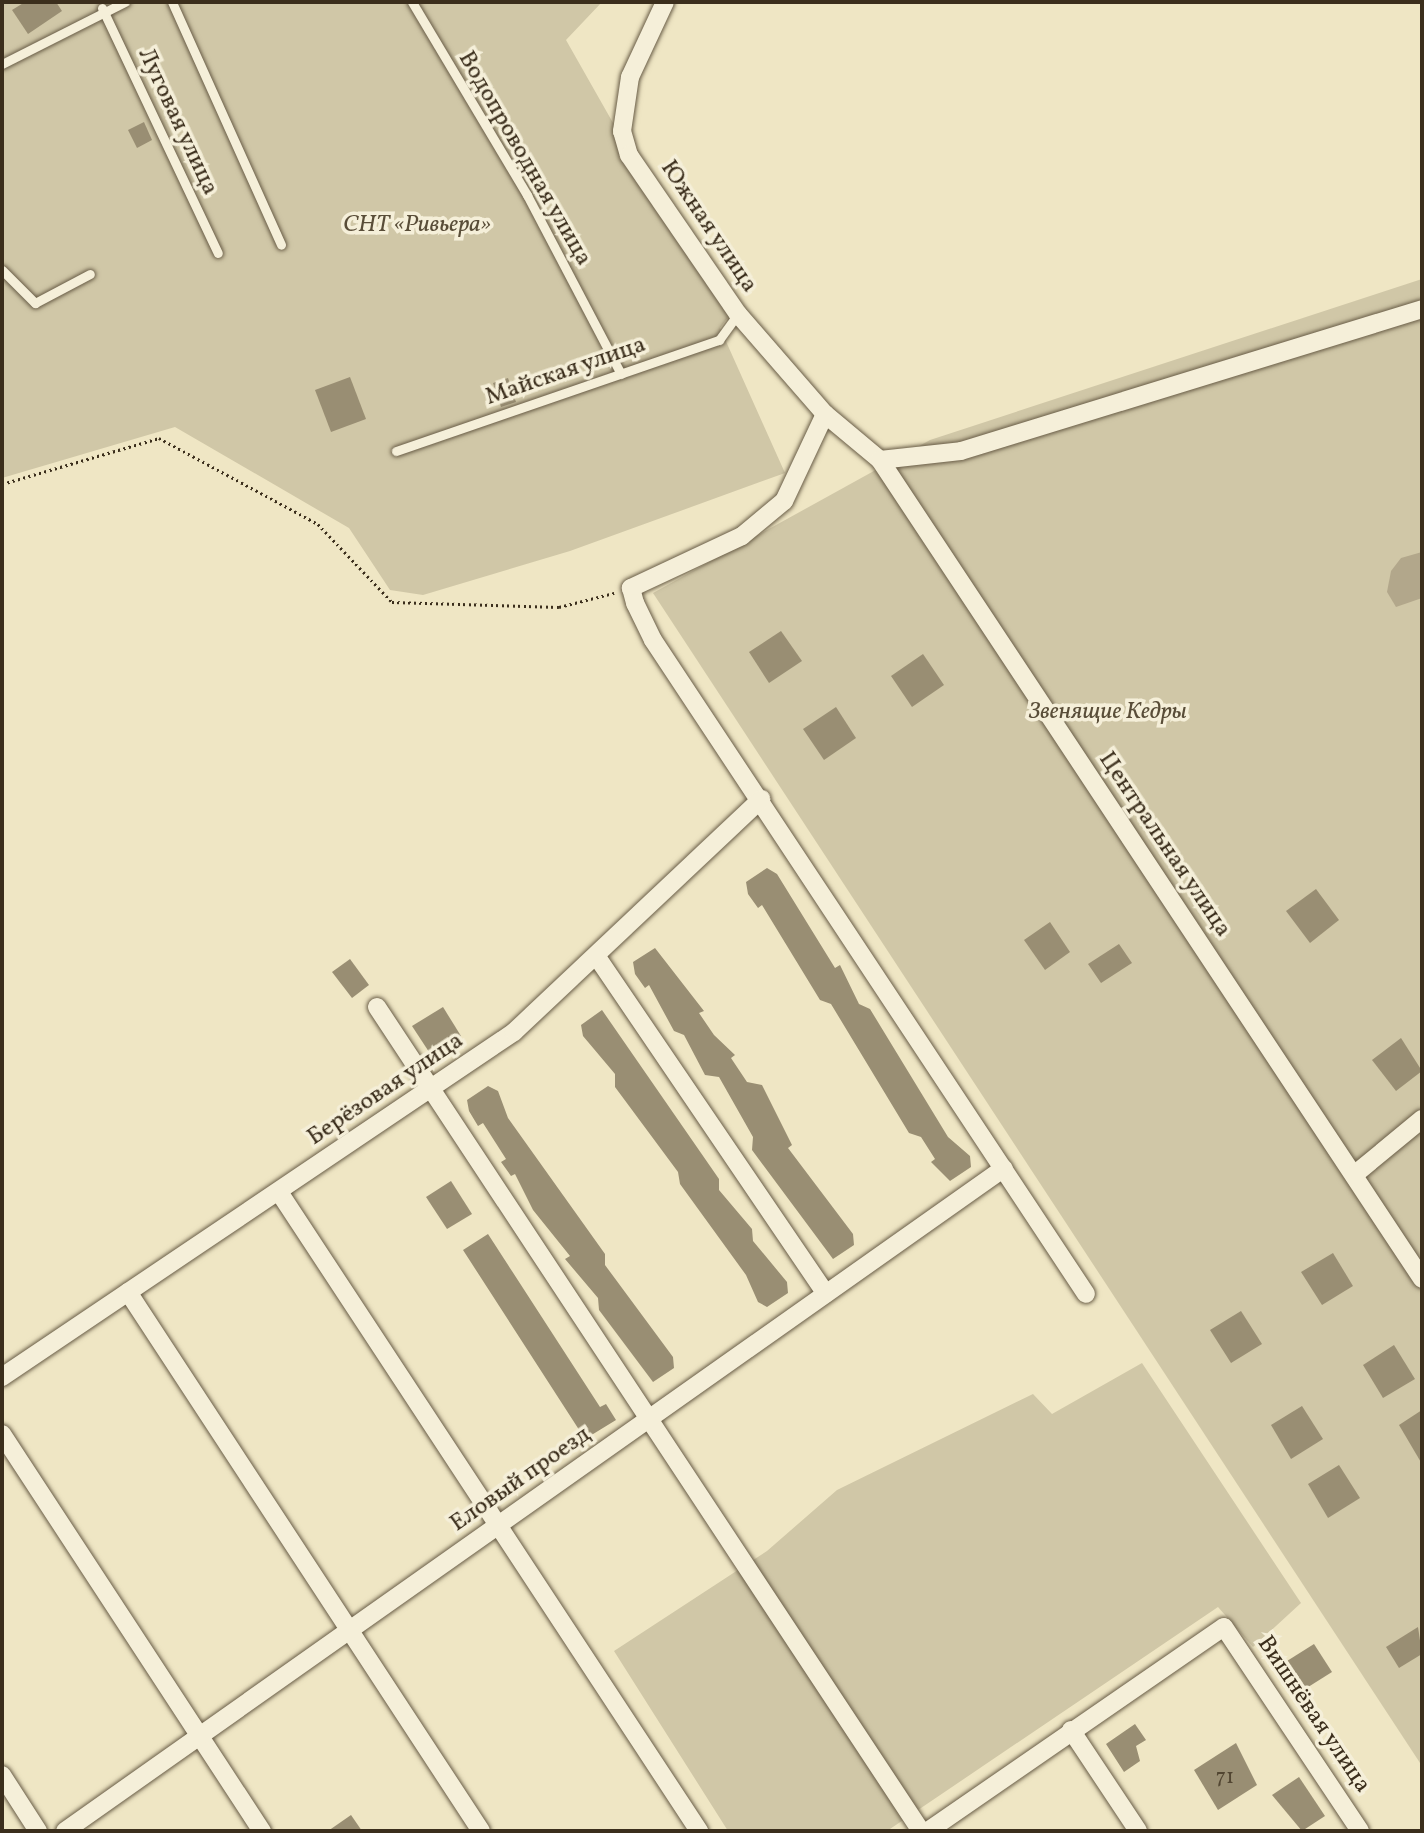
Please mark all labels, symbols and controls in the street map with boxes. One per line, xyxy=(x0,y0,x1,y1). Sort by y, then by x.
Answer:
street label: Луговая улица xyxy=(130,44,224,200)
street label: Водопроводная улица xyxy=(451,46,597,272)
street label: Южная улица xyxy=(653,155,763,299)
park label: СНТ «Ривьера» xyxy=(343,212,491,240)
street label: Майская улица xyxy=(482,331,650,413)
park label: Звенящие Кедры xyxy=(1029,699,1187,727)
street label: Центральная улица xyxy=(1091,747,1237,943)
street label: Берёзовая улица xyxy=(302,1027,470,1153)
street label: Еловый проезд xyxy=(445,1421,597,1539)
street label: Вишнёвая улица xyxy=(1250,1631,1376,1799)
house number: 71 xyxy=(1216,1765,1234,1791)

